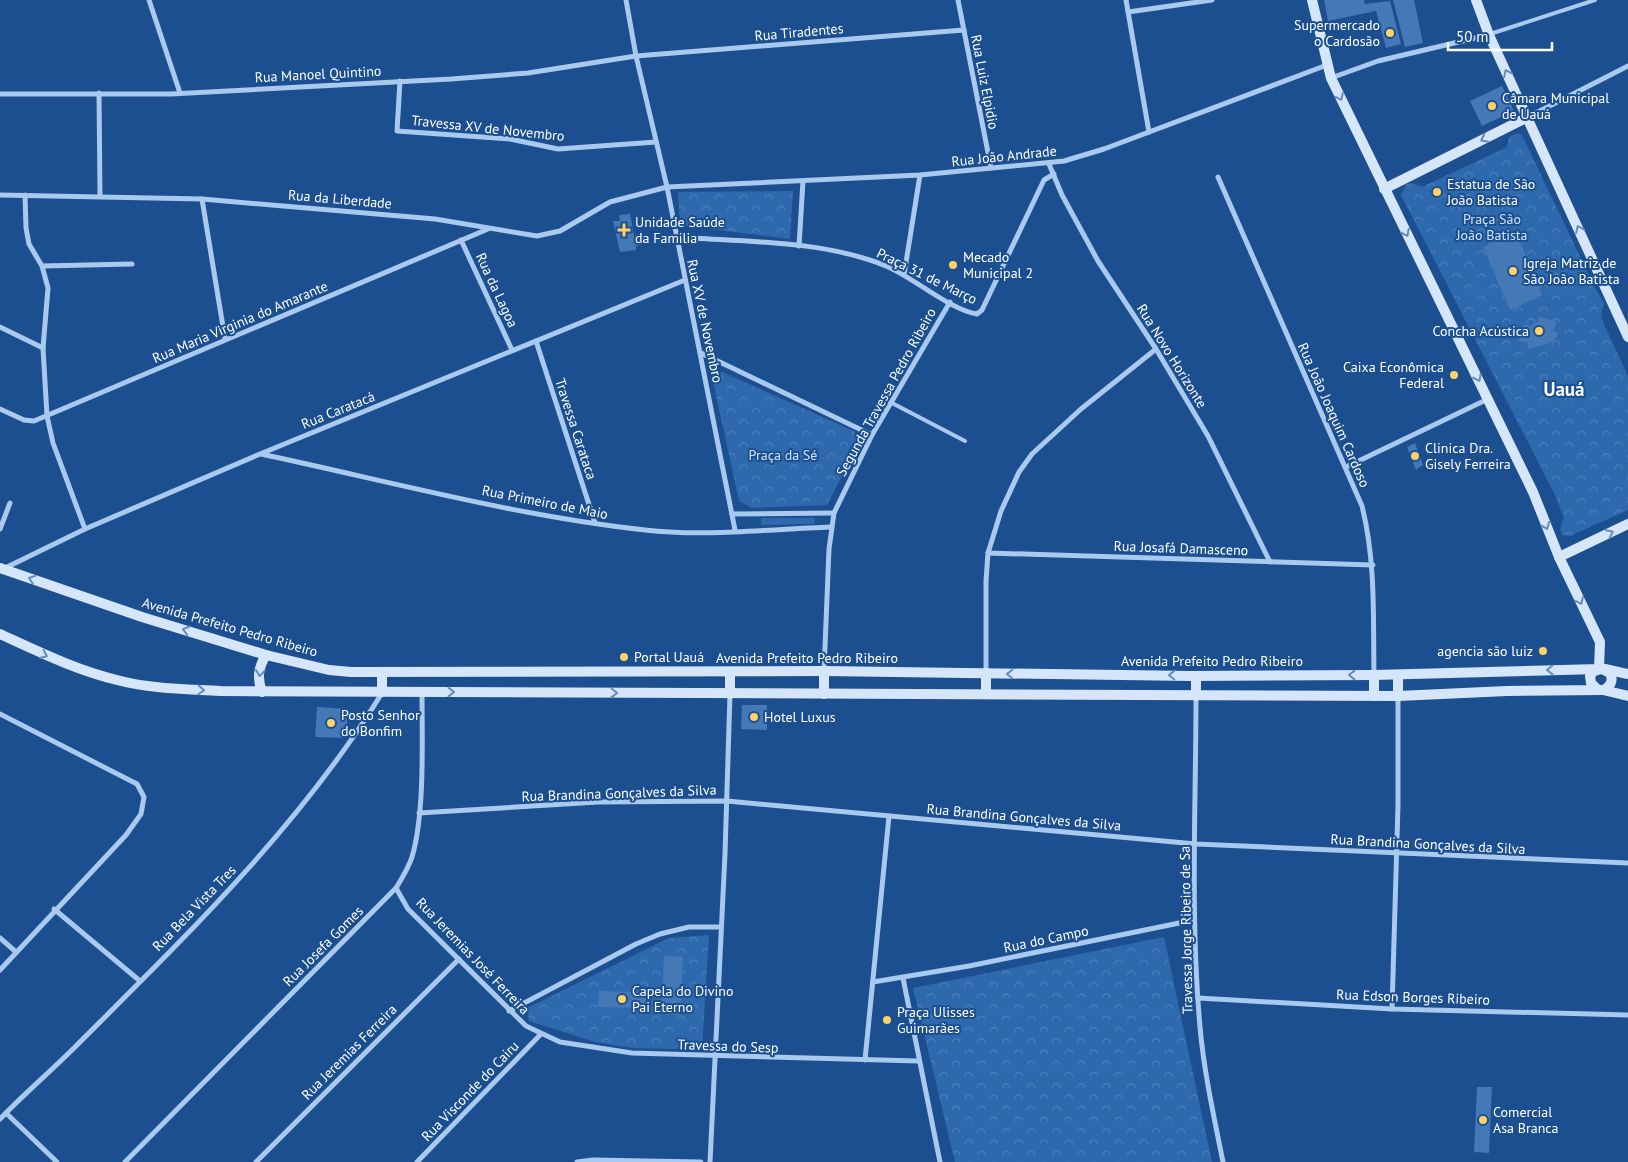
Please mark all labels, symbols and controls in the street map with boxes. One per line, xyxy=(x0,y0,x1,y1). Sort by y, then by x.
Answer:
place label: Supermercado o Cardosão xyxy=(1294,16,1380,50)
street label: Rua Tiradentes xyxy=(754,19,844,45)
scale bar xyxy=(1448,20,1552,52)
marker: Supermercado o Cardosão xyxy=(1384,27,1396,39)
text: 50 m xyxy=(1456,27,1489,46)
street label: Rua Luiz Elpidio xyxy=(967,33,1003,131)
street label: Rua Manoel Quintino xyxy=(254,62,382,86)
one-way arrow xyxy=(1503,69,1513,78)
place label: Câmara Municipal de Uauá xyxy=(1502,89,1609,123)
one-way arrow xyxy=(1334,92,1344,101)
marker: Câmara Municipal de Uauá xyxy=(1486,100,1498,112)
street label: Travessa XV de Novembro xyxy=(411,111,565,145)
one-way arrow xyxy=(1480,133,1489,143)
street label: Rua João Andrade xyxy=(951,142,1057,170)
place label: Estatua de São João Batista xyxy=(1446,175,1535,209)
street label: Rua da Liberdade xyxy=(287,185,393,213)
marker: Estatua de São João Batista xyxy=(1431,186,1443,198)
park label: Praça São João Batista xyxy=(1456,210,1528,244)
place label: Unidade Saúde da Familia xyxy=(635,213,725,247)
marker: Unidade Saúde da Familia xyxy=(617,223,631,237)
one-way arrow xyxy=(1574,225,1585,234)
one-way arrow xyxy=(1399,228,1410,237)
street label: Praça 31 de Março xyxy=(874,244,980,308)
place label: Mecado Municipal 2 xyxy=(963,248,1033,282)
street label: Rua da Lagoa xyxy=(472,250,522,330)
place label: Igreja Matriz de São João Batista xyxy=(1523,254,1620,288)
street label: Rua XV de Novembro xyxy=(683,258,727,384)
marker: Mecado Municipal 2 xyxy=(947,259,959,271)
marker: Igreja Matriz de São João Batista xyxy=(1507,265,1519,277)
street label: Rua Maria Virginia do Amarante xyxy=(150,277,330,367)
street label: Rua Novo Horizonte xyxy=(1133,301,1211,411)
street label: Segunda Travessa Pedro Ribeiro xyxy=(832,305,940,479)
place label: Concha Acústica xyxy=(1433,322,1529,340)
marker: Concha Acústica xyxy=(1533,325,1545,337)
street label: Rua João Joaquim Cardoso xyxy=(1294,340,1374,490)
place label: Caixa Econômica Federal xyxy=(1343,358,1444,392)
marker: Caixa Econômica Federal xyxy=(1448,369,1460,381)
one-way arrow xyxy=(1472,373,1482,382)
street label: Travessa Carataca xyxy=(551,376,601,482)
district label: Uauá xyxy=(1544,377,1584,401)
street label: Rua Caratacá xyxy=(299,387,377,433)
place label: Clinica Dra. Gisely Ferreira xyxy=(1425,439,1511,473)
park label: Praça da Sé xyxy=(749,446,817,464)
marker: Clinica Dra. Gisely Ferreira xyxy=(1409,450,1421,462)
street label: Rua Primeiro de Maio xyxy=(480,481,610,523)
one-way arrow xyxy=(1540,521,1551,530)
one-way arrow xyxy=(1604,529,1613,539)
street label: Rua Josafá Damasceno xyxy=(1113,537,1249,559)
one-way arrow xyxy=(28,575,36,585)
street label: Avenida Prefeito Pedro Ribeiro xyxy=(140,593,320,661)
one-way arrow xyxy=(1574,596,1584,605)
one-way arrow xyxy=(182,626,190,636)
place label: agencia são luiz xyxy=(1437,642,1533,660)
marker: agencia são luiz xyxy=(1537,645,1549,657)
one-way arrow xyxy=(39,648,48,659)
place label: Portal Uauá xyxy=(634,648,704,666)
street label: Avenida Prefeito Pedro Ribeiro xyxy=(716,649,898,667)
marker: Portal Uauá xyxy=(618,651,630,663)
street label: Avenida Prefeito Pedro Ribeiro xyxy=(1121,652,1303,670)
one-way arrow xyxy=(1546,664,1554,675)
one-way arrow xyxy=(1006,668,1014,679)
one-way arrow xyxy=(255,669,266,677)
one-way arrow xyxy=(1168,670,1176,681)
one-way arrow xyxy=(1348,670,1356,680)
one-way arrow xyxy=(198,685,206,696)
one-way arrow xyxy=(448,687,455,697)
one-way arrow xyxy=(610,688,618,698)
place label: Posto Senhor do Bonfim xyxy=(341,706,420,740)
place label: Hotel Luxus xyxy=(764,708,836,726)
marker: Hotel Luxus xyxy=(748,711,760,723)
marker: Posto Senhor do Bonfim xyxy=(325,717,337,729)
street label: Rua Brandina Gonçalves da Silva xyxy=(521,781,717,805)
street label: Rua Brandina Gonçalves da Silva xyxy=(926,800,1122,834)
street label: Rua Brandina Gonçalves da Silva xyxy=(1330,830,1526,858)
street label: Travessa Jorge Ribeiro de Sa xyxy=(1176,846,1196,1014)
street label: Rua Bela Vista Tres xyxy=(148,861,240,955)
street label: Rua Jeremias José Ferreira xyxy=(412,894,534,1018)
street label: Rua Josefa Gomes xyxy=(279,902,367,990)
street label: Rua do Campo xyxy=(1002,921,1090,957)
place label: Capela do Divino Pai Eterno xyxy=(632,982,734,1016)
street label: Rua Edson Borges Ribeiro xyxy=(1336,985,1490,1009)
marker: Capela do Divino Pai Eterno xyxy=(616,993,628,1005)
street label: Rua Jeremias Ferreira xyxy=(298,1000,401,1103)
place label: Praça Ulisses Guimarães xyxy=(897,1003,975,1037)
marker: Praça Ulisses Guimarães xyxy=(881,1014,893,1026)
street label: Travessa do Sesp xyxy=(677,1035,779,1057)
street label: Rua Visconde do Cairu xyxy=(417,1037,523,1145)
place label: Comercial Asa Branca xyxy=(1493,1103,1559,1137)
marker: Comercial Asa Branca xyxy=(1477,1114,1489,1126)

